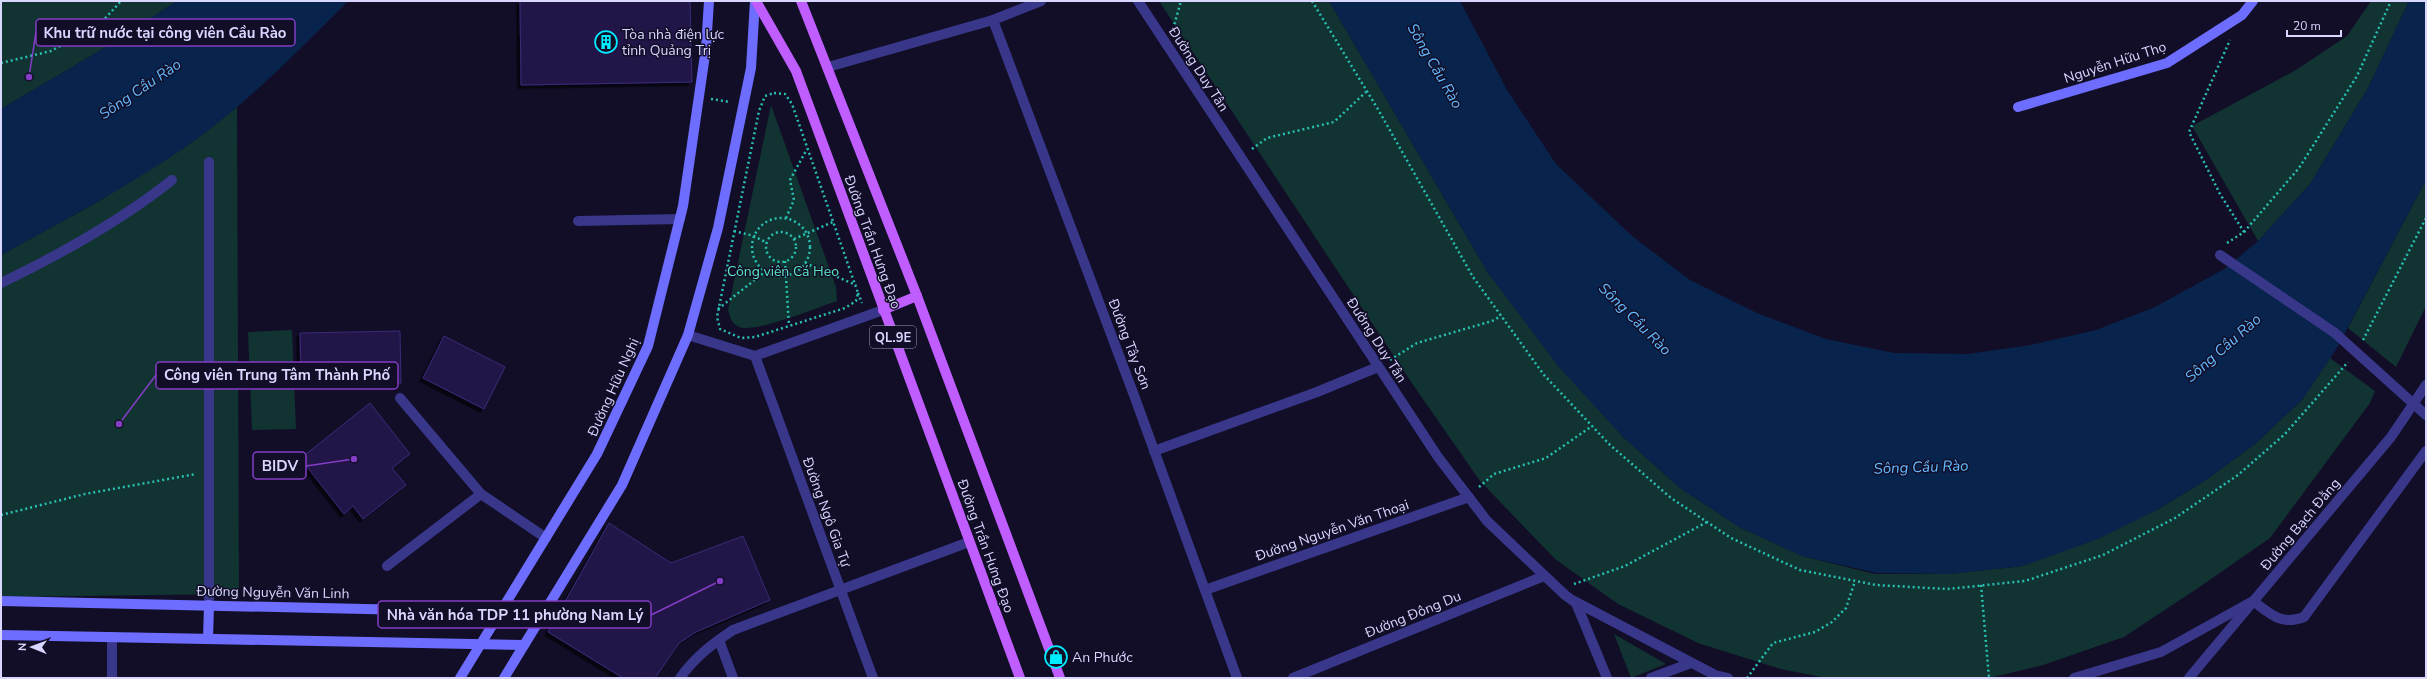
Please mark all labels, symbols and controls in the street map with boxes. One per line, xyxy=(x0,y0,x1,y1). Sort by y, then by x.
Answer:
scale bar xyxy=(2287,12,2341,38)
text: 20 m xyxy=(2293,18,2321,34)
callout: Khu trữ nước tại công viên Cầu Rào xyxy=(36,19,295,46)
water label: Sông Cầu Rào xyxy=(1403,20,1467,112)
street label: Đường Duy Tân xyxy=(1164,22,1233,115)
text: Khu trữ nước tại công viên Cầu Rào xyxy=(44,23,287,43)
place label: Tòa nhà điện lực tỉnh Quảng Trị xyxy=(622,25,724,60)
building icon: Tòa nhà điện lực tỉnh Quảng Trị xyxy=(593,29,619,55)
street label: Nguyễn Hữu Thọ xyxy=(2062,37,2169,88)
water label: Sông Cầu Rào xyxy=(95,54,185,124)
street label: Đường Trần Hưng Đạo xyxy=(839,172,906,312)
park label: Công viên Cá Heo xyxy=(727,262,839,281)
water label: Sông Cầu Rào xyxy=(1594,278,1676,360)
street label: Đường Duy Tân xyxy=(1342,293,1411,386)
street label: Đường Tây Sơn xyxy=(1103,295,1156,392)
water label: Sông Cầu Rào xyxy=(2181,309,2265,387)
road number: QL.9E xyxy=(870,326,916,348)
street label: Đường Hữu Nghị xyxy=(583,335,644,440)
callout: Công viên Trung Tâm Thành Phố xyxy=(156,362,398,389)
text: Công viên Trung Tâm Thành Phố xyxy=(164,365,390,385)
callout: BIDV xyxy=(253,452,306,479)
street label: Đường Ngô Gia Tự xyxy=(798,454,856,571)
water label: Sông Cầu Rào xyxy=(1873,455,1969,479)
text: BIDV xyxy=(262,456,298,476)
street label: Đường Bạch Đằng xyxy=(2256,474,2345,575)
street label: Đường Trần Hưng Đạo xyxy=(952,476,1019,616)
street label: Đường Nguyễn Văn Thoại xyxy=(1252,495,1411,566)
street label: Đường Nguyễn Văn Linh xyxy=(195,582,350,603)
street label: Đường Đông Du xyxy=(1361,587,1464,643)
callout: Nhà văn hóa TDP 11 phường Nam Lý xyxy=(378,601,651,628)
text: Nhà văn hóa TDP 11 phường Nam Lý xyxy=(387,605,643,625)
north arrow xyxy=(12,627,52,667)
text: N xyxy=(15,643,30,651)
shop icon: An Phước xyxy=(1043,644,1069,670)
place label: An Phước xyxy=(1072,648,1133,667)

